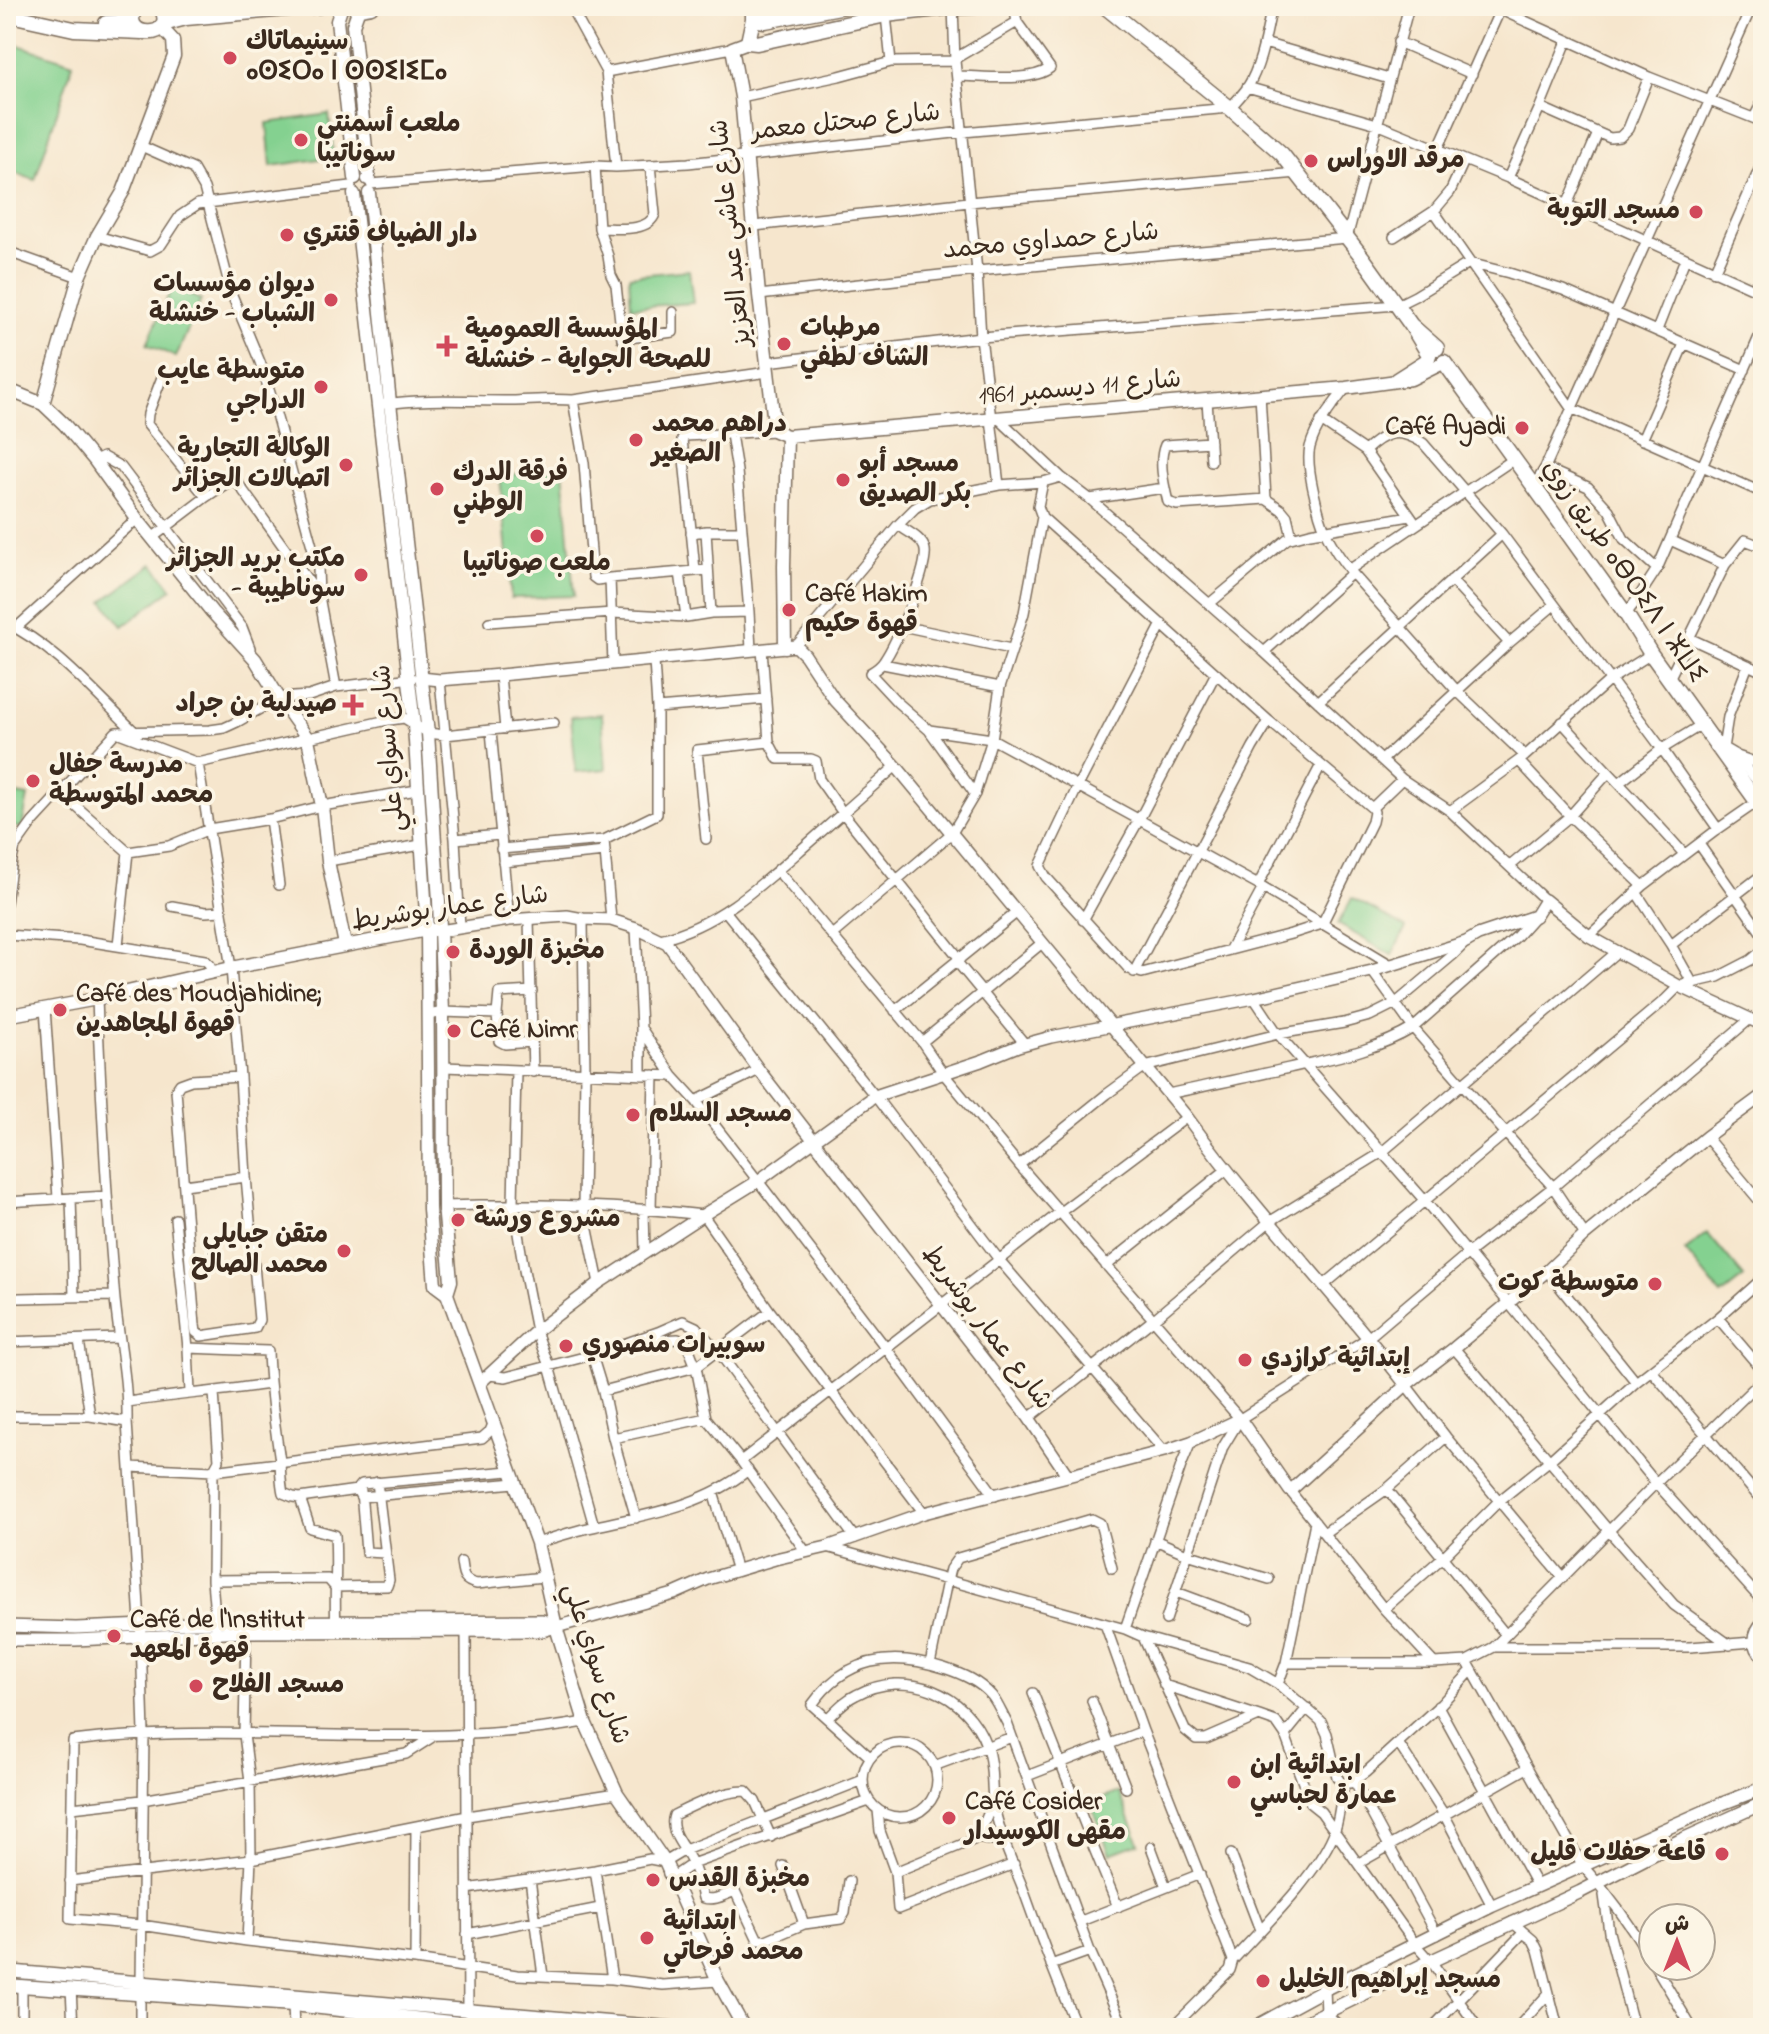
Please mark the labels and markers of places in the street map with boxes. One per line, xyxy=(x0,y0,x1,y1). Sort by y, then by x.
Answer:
place label: سينيماتاك ⴰⵙⵉⵔⴰ ⵏ ⵙⵙⵉⵏⵉⵎⴰ xyxy=(246,24,447,92)
marker: سينيماتاك ⴰⵙⵉⵔⴰ ⵏ ⵙⵙⵉⵏⵉⵎⴰ xyxy=(221,49,239,67)
place label: ملعب أسمنتي سوناتيبا xyxy=(317,106,461,174)
marker: ملعب أسمنتي سوناتيبا xyxy=(292,131,310,149)
place label: مرقد الاوراس xyxy=(1327,142,1465,180)
marker: مرقد الاوراس xyxy=(1302,152,1320,170)
place label: مسجد التوبة xyxy=(1547,193,1680,231)
marker: مسجد التوبة xyxy=(1687,203,1705,221)
place label: دار الضياف قنتري xyxy=(303,216,477,254)
marker: دار الضياف قنتري xyxy=(278,226,296,244)
place label: ديوان مؤسسات الشباب - خنشلة xyxy=(149,266,315,334)
marker: ديوان مؤسسات الشباب - خنشلة xyxy=(322,291,340,309)
place label: مرطبات الشاف لطفي xyxy=(800,310,928,380)
place label: المؤسسة العمومية للصحة الجواية - خنشلة xyxy=(465,312,711,380)
marker: المؤسسة العمومية للصحة الجواية - خنشلة xyxy=(436,335,458,357)
marker: مرطبات الشاف لطفي xyxy=(775,335,793,353)
place label: متوسطة عايب الدراجي xyxy=(157,353,305,423)
marker: متوسطة عايب الدراجي xyxy=(312,378,330,396)
place label: دراهم محمد الصغير xyxy=(649,406,787,474)
place label: Café Ayadi xyxy=(1385,409,1506,447)
marker: Café Ayadi xyxy=(1513,419,1531,437)
place label: الوكالة التجارية اتصالات الجزائر xyxy=(171,431,330,499)
marker: دراهم محمد الصغير xyxy=(627,431,645,449)
place label: مسجد أبو بكر الصديق xyxy=(857,446,971,514)
place label: فرقة الدرك الوطني xyxy=(453,455,568,525)
marker: الوكالة التجارية اتصالات الجزائر xyxy=(337,456,355,474)
marker: مسجد أبو بكر الصديق xyxy=(834,471,852,489)
marker: فرقة الدرك الوطني xyxy=(428,480,446,498)
marker: ملعب صوناتيبا xyxy=(528,527,546,545)
place label: مكتب بريد الجزائر - سوناطيبة xyxy=(164,541,345,609)
place label: ملعب صوناتيبا xyxy=(463,545,611,583)
marker: مكتب بريد الجزائر - سوناطيبة xyxy=(352,566,370,584)
place label: Café Hakim قهوة حكيم xyxy=(805,576,927,644)
marker: Café Hakim قهوة حكيم xyxy=(780,601,798,619)
place label: صيدلية بن جراد xyxy=(176,686,337,724)
marker: صيدلية بن جراد xyxy=(344,696,362,714)
place label: مدرسة جفال محمد المتوسطة xyxy=(49,747,213,815)
marker: مدرسة جفال محمد المتوسطة xyxy=(24,772,42,790)
place label: مخبزة الوردة xyxy=(469,933,605,971)
marker: مخبزة الوردة xyxy=(444,943,462,961)
place label: Café des Moudjahidine; قهوة المجاهدين xyxy=(76,976,322,1044)
marker: Café des Moudjahidine; قهوة المجاهدين xyxy=(51,1001,69,1019)
place label: Café Nimr xyxy=(470,1012,578,1050)
marker: Café Nimr xyxy=(445,1022,463,1040)
place label: مسجد السلام xyxy=(649,1096,792,1134)
marker: مسجد السلام xyxy=(624,1106,642,1124)
place label: مشروع ورشة xyxy=(474,1201,621,1239)
marker: مشروع ورشة xyxy=(449,1211,467,1229)
place label: متقن جبايلي محمد الصالح xyxy=(191,1217,328,1285)
marker: متقن جبايلي محمد الصالح xyxy=(335,1242,353,1260)
place label: متوسطة كوت xyxy=(1498,1265,1639,1303)
marker: متوسطة كوت xyxy=(1646,1275,1664,1293)
place label: سوبيرات منصوري xyxy=(582,1327,766,1365)
marker: سوبيرات منصوري xyxy=(557,1337,575,1355)
place label: إبتدائية كرازدي xyxy=(1261,1341,1410,1379)
marker: إبتدائية كرازدي xyxy=(1236,1351,1254,1369)
place label: Café de l'Institut قهوة المعهد xyxy=(130,1602,305,1670)
marker: Café de l'Institut قهوة المعهد xyxy=(105,1627,123,1645)
place label: مسجد الفلاح xyxy=(212,1667,344,1705)
marker: مسجد الفلاح xyxy=(187,1677,205,1695)
place label: ابتدائية ابن عمارة لحباسي xyxy=(1250,1748,1398,1818)
marker: ابتدائية ابن عمارة لحباسي xyxy=(1225,1773,1243,1791)
place label: Café Cosider مقهى الكوسيدار xyxy=(963,1784,1126,1852)
marker: Café Cosider مقهى الكوسيدار xyxy=(940,1809,958,1827)
place label: قاعة حفلات قليل xyxy=(1530,1835,1706,1873)
marker: قاعة حفلات قليل xyxy=(1713,1845,1731,1863)
place label: مخبزة القدس xyxy=(669,1861,810,1899)
marker: مخبزة القدس xyxy=(644,1871,662,1889)
place label: ابتدائية محمد فرحاتي xyxy=(663,1904,804,1974)
marker: ابتدائية محمد فرحاتي xyxy=(638,1929,656,1947)
place label: مسجد إبراهيم الخليل xyxy=(1279,1962,1501,2000)
marker: مسجد إبراهيم الخليل xyxy=(1254,1972,1272,1990)

